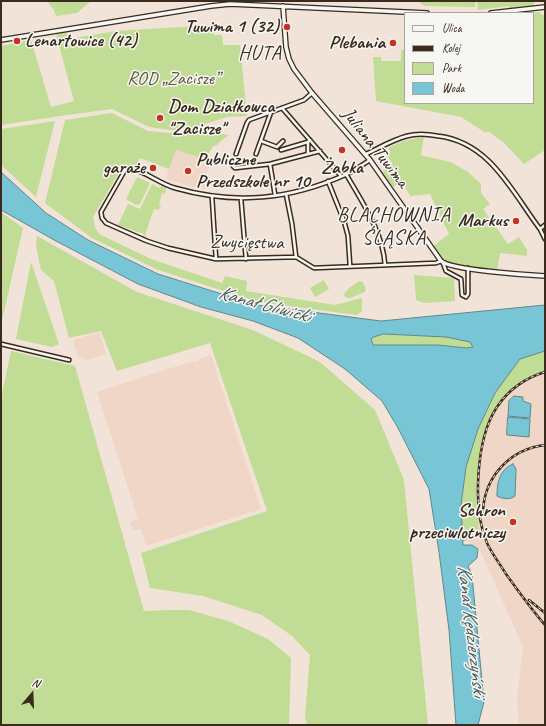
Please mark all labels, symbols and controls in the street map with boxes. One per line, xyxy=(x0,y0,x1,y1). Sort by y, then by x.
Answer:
legend xyxy=(404,12,534,104)
place label: Tuwima 1 (32) xyxy=(184,16,279,38)
text: Ulica xyxy=(442,20,461,36)
marker: Tuwima 1 (32) xyxy=(282,22,292,32)
place label: Lenartowice (42) xyxy=(25,30,137,52)
place label: Plebania xyxy=(329,32,385,54)
marker: Lenartowice (42) xyxy=(12,36,22,46)
marker: Plebania xyxy=(388,38,398,48)
text: Kolej xyxy=(442,40,460,56)
district label: HUTA xyxy=(238,42,282,66)
text: Park xyxy=(442,60,461,76)
park label: ROD „Zacisze” xyxy=(127,68,219,90)
text: Woda xyxy=(442,80,464,96)
place label: Dom Działkowca "Zacisze" xyxy=(168,96,274,140)
street label: Juliana Tuwima xyxy=(337,103,413,193)
marker: Dom Działkowca "Zacisze" xyxy=(155,113,165,123)
marker: Żabka xyxy=(337,145,347,155)
place label: Publiczne Przedszkole nr 10 xyxy=(196,149,310,193)
place label: garaże xyxy=(103,157,145,179)
place label: Żabka xyxy=(321,157,363,179)
marker: garaże xyxy=(148,163,158,173)
marker: Publiczne Przedszkole nr 10 xyxy=(183,166,193,176)
district label: BLACHOWNIA ŚLĄSKA xyxy=(337,204,451,251)
place label: Markus xyxy=(458,210,508,232)
marker: Markus xyxy=(511,216,521,226)
street label: Zwycięstwa xyxy=(210,231,284,255)
water label: Kanał Gliwicki xyxy=(216,281,312,329)
place label: Schron przeciwlotniczy xyxy=(409,500,505,544)
marker: Schron przeciwlotniczy xyxy=(508,517,518,527)
water label: Kanał Kędzierzyński xyxy=(451,564,491,698)
north arrow xyxy=(12,674,52,714)
text: N xyxy=(30,675,41,690)

